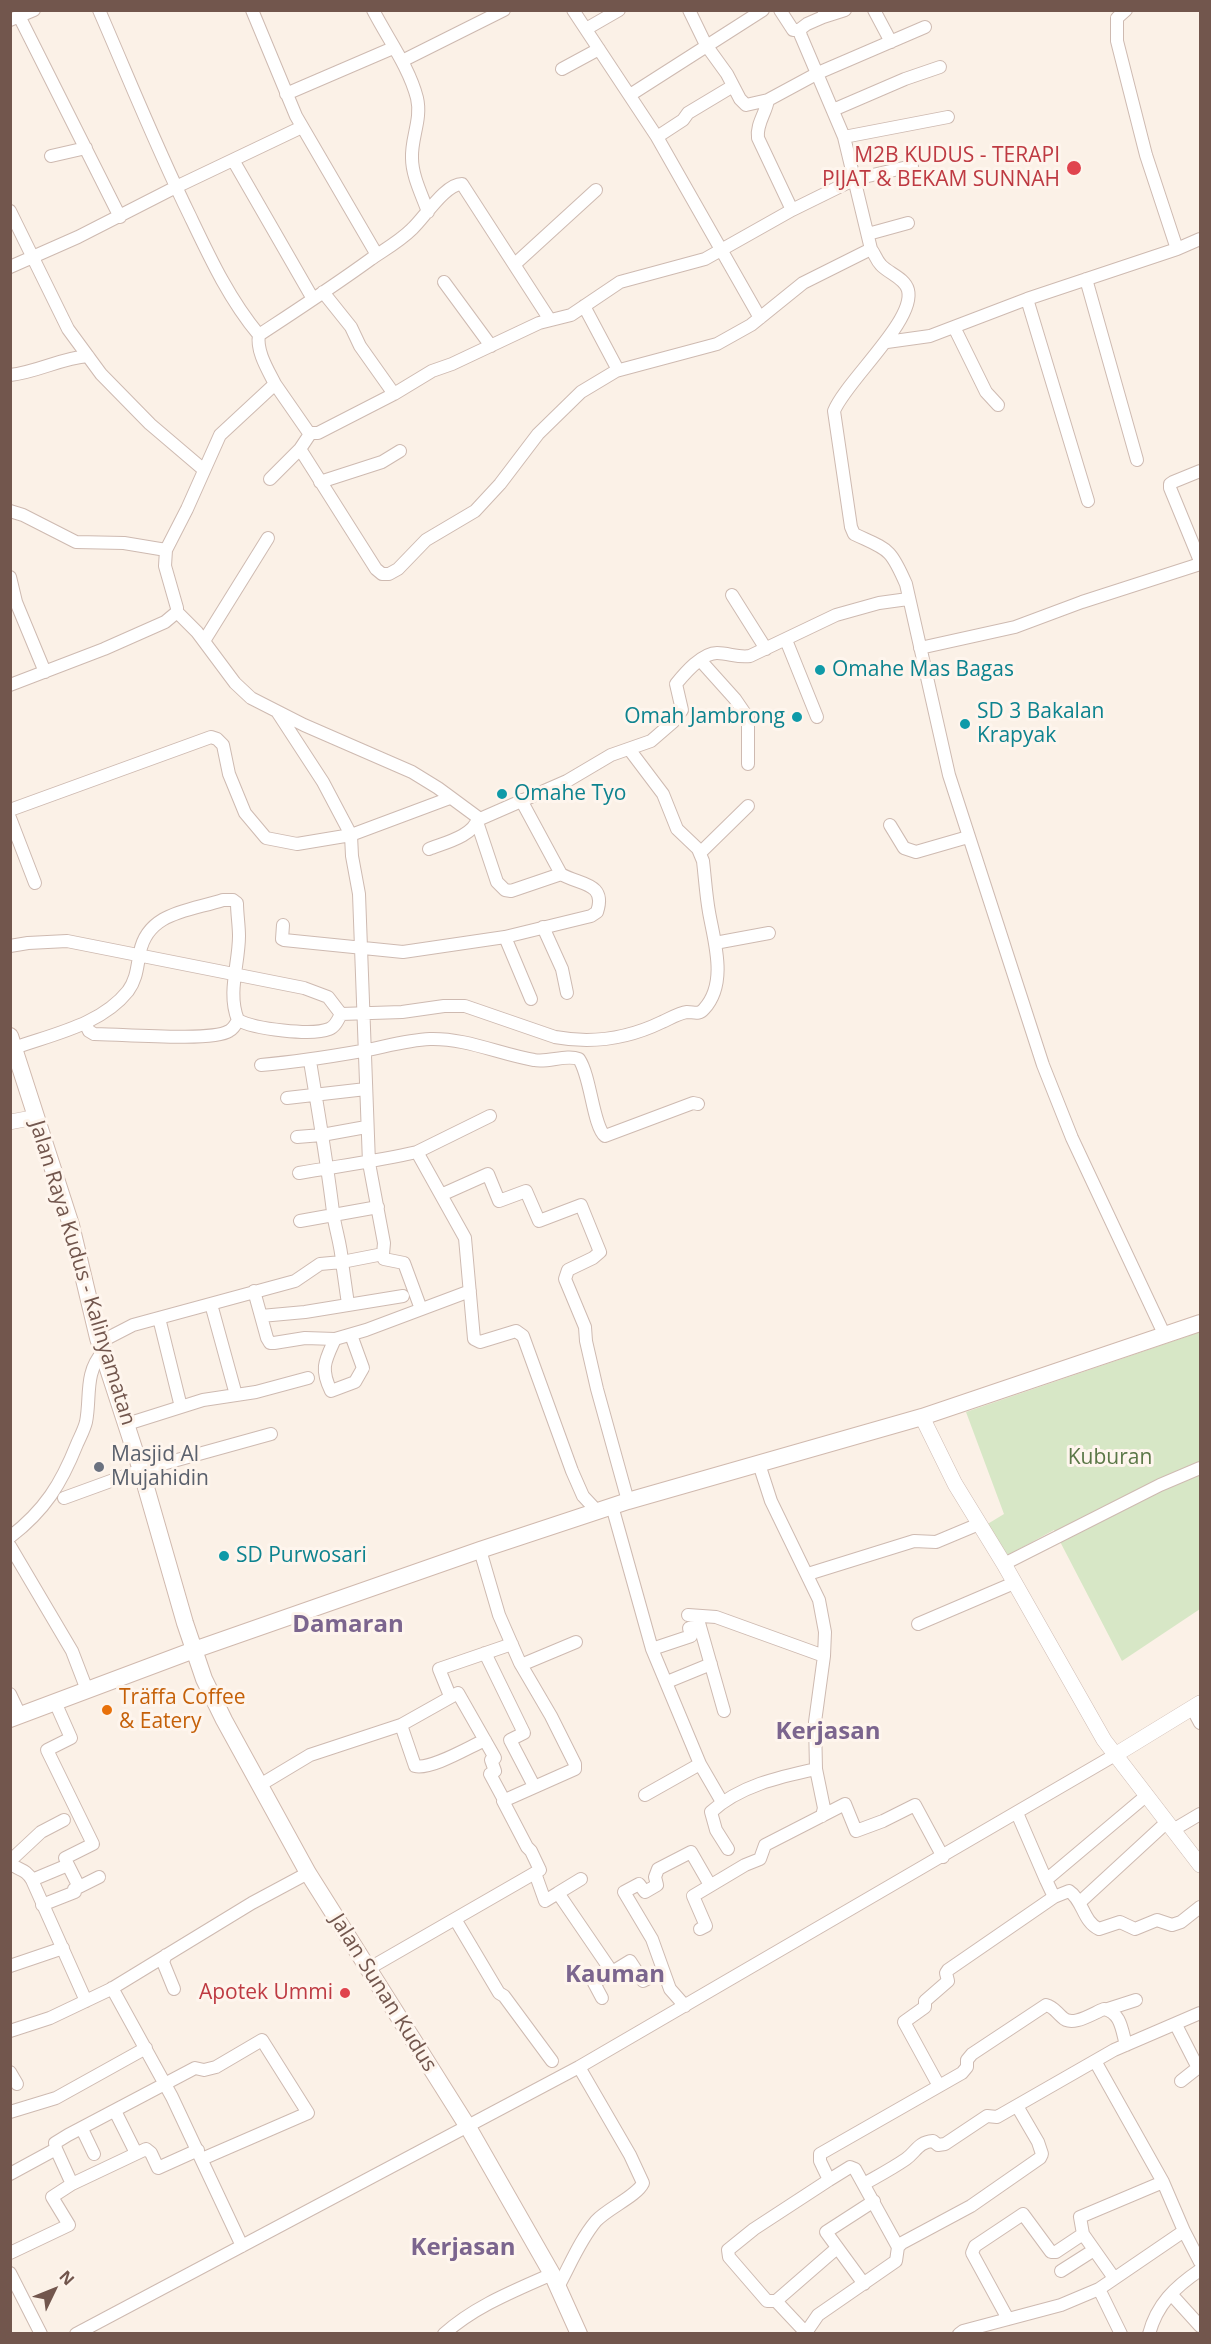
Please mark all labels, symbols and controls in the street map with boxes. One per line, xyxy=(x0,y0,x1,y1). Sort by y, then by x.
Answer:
place label: M2B KUDUS - TERAPI PIJAT & BEKAM SUNNAH xyxy=(822,143,1060,193)
marker: M2B KUDUS - TERAPI PIJAT & BEKAM SUNNAH xyxy=(1065,159,1083,177)
place label: Omahe Mas Bagas xyxy=(832,657,1014,683)
marker: Omahe Mas Bagas xyxy=(813,663,827,677)
place label: SD 3 Bakalan Krapyak xyxy=(977,699,1104,749)
place label: Omah Jambrong xyxy=(624,704,785,730)
marker: Omah Jambrong xyxy=(790,710,804,724)
marker: SD 3 Bakalan Krapyak xyxy=(958,717,972,731)
place label: Omahe Tyo xyxy=(514,781,626,807)
marker: Omahe Tyo xyxy=(495,787,509,801)
street label: Jalan Raya Kudus - Kalinyamatan xyxy=(24,1118,140,1428)
place label: Masjid Al Mujahidin xyxy=(111,1442,209,1492)
park label: Kuburan xyxy=(1068,1445,1152,1471)
marker: Masjid Al Mujahidin xyxy=(92,1460,106,1474)
place label: SD Purwosari xyxy=(236,1543,367,1569)
marker: SD Purwosari xyxy=(217,1549,231,1563)
district label: Damaran xyxy=(292,1611,404,1639)
place label: Träffa Coffee & Eatery xyxy=(119,1685,246,1735)
marker: Träffa Coffee & Eatery xyxy=(100,1703,114,1717)
district label: Kerjasan xyxy=(775,1718,881,1746)
street label: Jalan Sunan Kudus xyxy=(324,1909,442,2077)
district label: Kauman xyxy=(565,1961,665,1989)
place label: Apotek Ummi xyxy=(199,1980,333,2006)
marker: Apotek Ummi xyxy=(338,1986,352,2000)
district label: Kerjasan xyxy=(410,2234,516,2262)
north arrow xyxy=(24,2260,84,2320)
text: N xyxy=(55,2265,80,2290)

